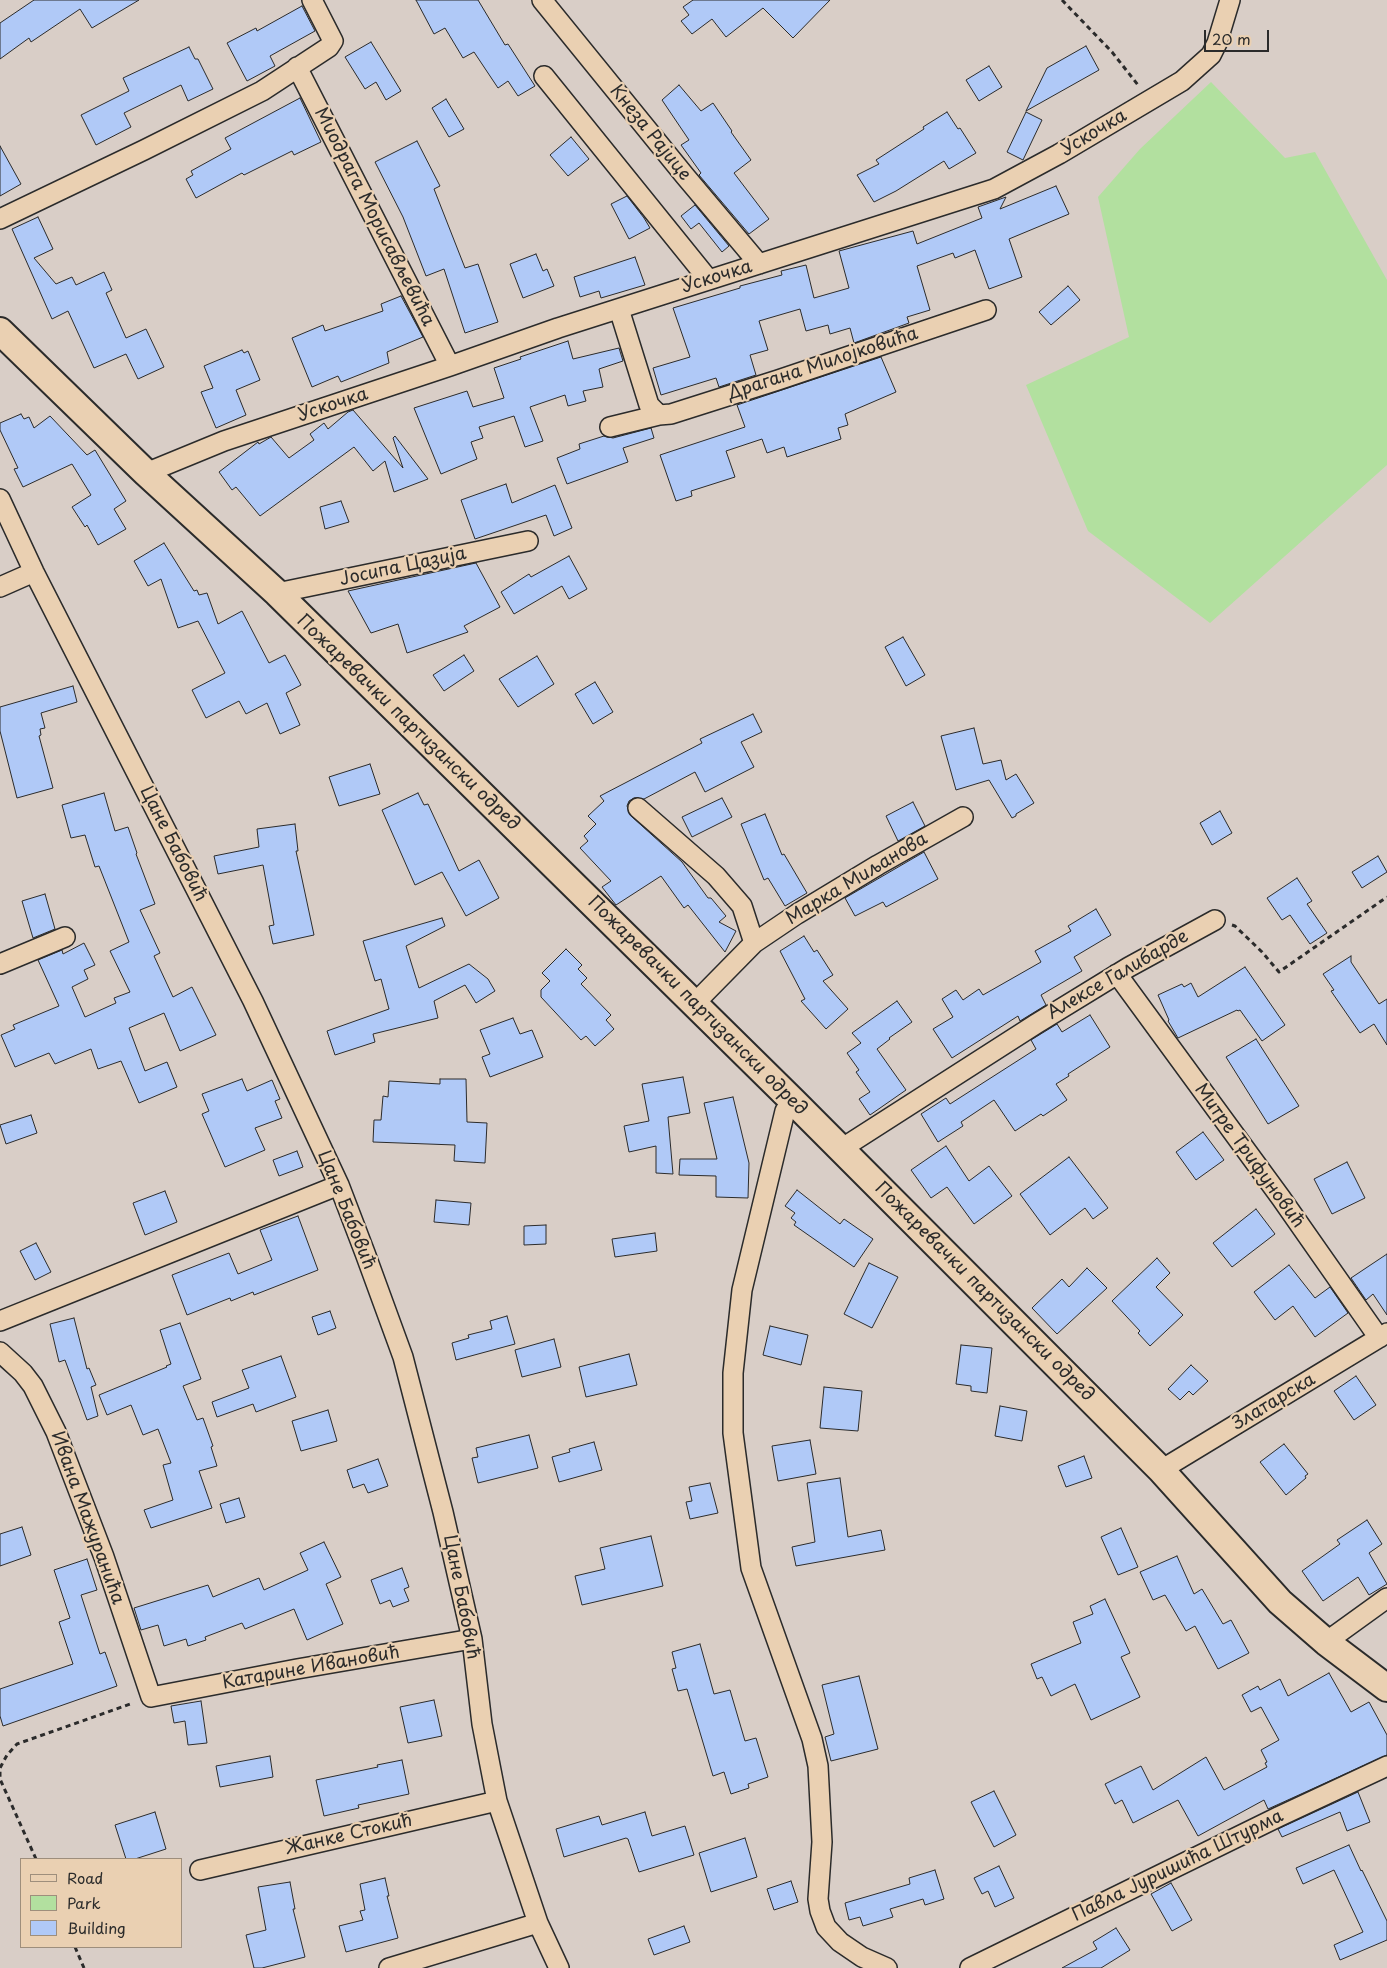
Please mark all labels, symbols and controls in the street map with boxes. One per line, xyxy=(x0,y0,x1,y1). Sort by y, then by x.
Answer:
scale bar xyxy=(1207,20,1272,52)
text: 20 m xyxy=(1212,27,1251,50)
street label: Кнеза Рајице xyxy=(605,81,695,185)
street label: Миодрага Морисављевића xyxy=(309,104,439,330)
street label: Ускочка xyxy=(1057,105,1131,161)
street label: Ускочка xyxy=(679,256,755,298)
street label: Драгана Милојковића xyxy=(725,323,921,405)
street label: Ускочка xyxy=(295,384,371,426)
street label: Јосипа Цазија xyxy=(338,543,468,591)
street label: Пожаревачки партизански одред xyxy=(292,610,524,836)
street label: Цане Бабовић xyxy=(135,783,211,905)
street label: Марка Миљанова xyxy=(782,828,932,930)
street label: Пожаревачки партизански одред xyxy=(583,892,811,1120)
street label: Алексе Галибарде xyxy=(1044,926,1192,1024)
street label: Митре Трифуновић xyxy=(1189,1080,1309,1232)
street label: Цане Бабовић xyxy=(312,1148,380,1272)
street label: Пожаревачки партизански одред xyxy=(870,1178,1098,1406)
street label: Златарска xyxy=(1229,1369,1319,1435)
street label: Ивана Мажуранића xyxy=(46,1429,128,1607)
street label: Цане Бабовић xyxy=(438,1533,484,1661)
street label: Катарине Ивановић xyxy=(221,1642,401,1694)
street label: Павла Јуришића Штурма xyxy=(1069,1805,1287,1927)
street label: Жанке Стокић xyxy=(284,1810,414,1860)
legend xyxy=(20,1858,182,1948)
text: Road xyxy=(67,1866,103,1889)
text: Park xyxy=(67,1891,101,1914)
text: Building xyxy=(67,1916,126,1939)

